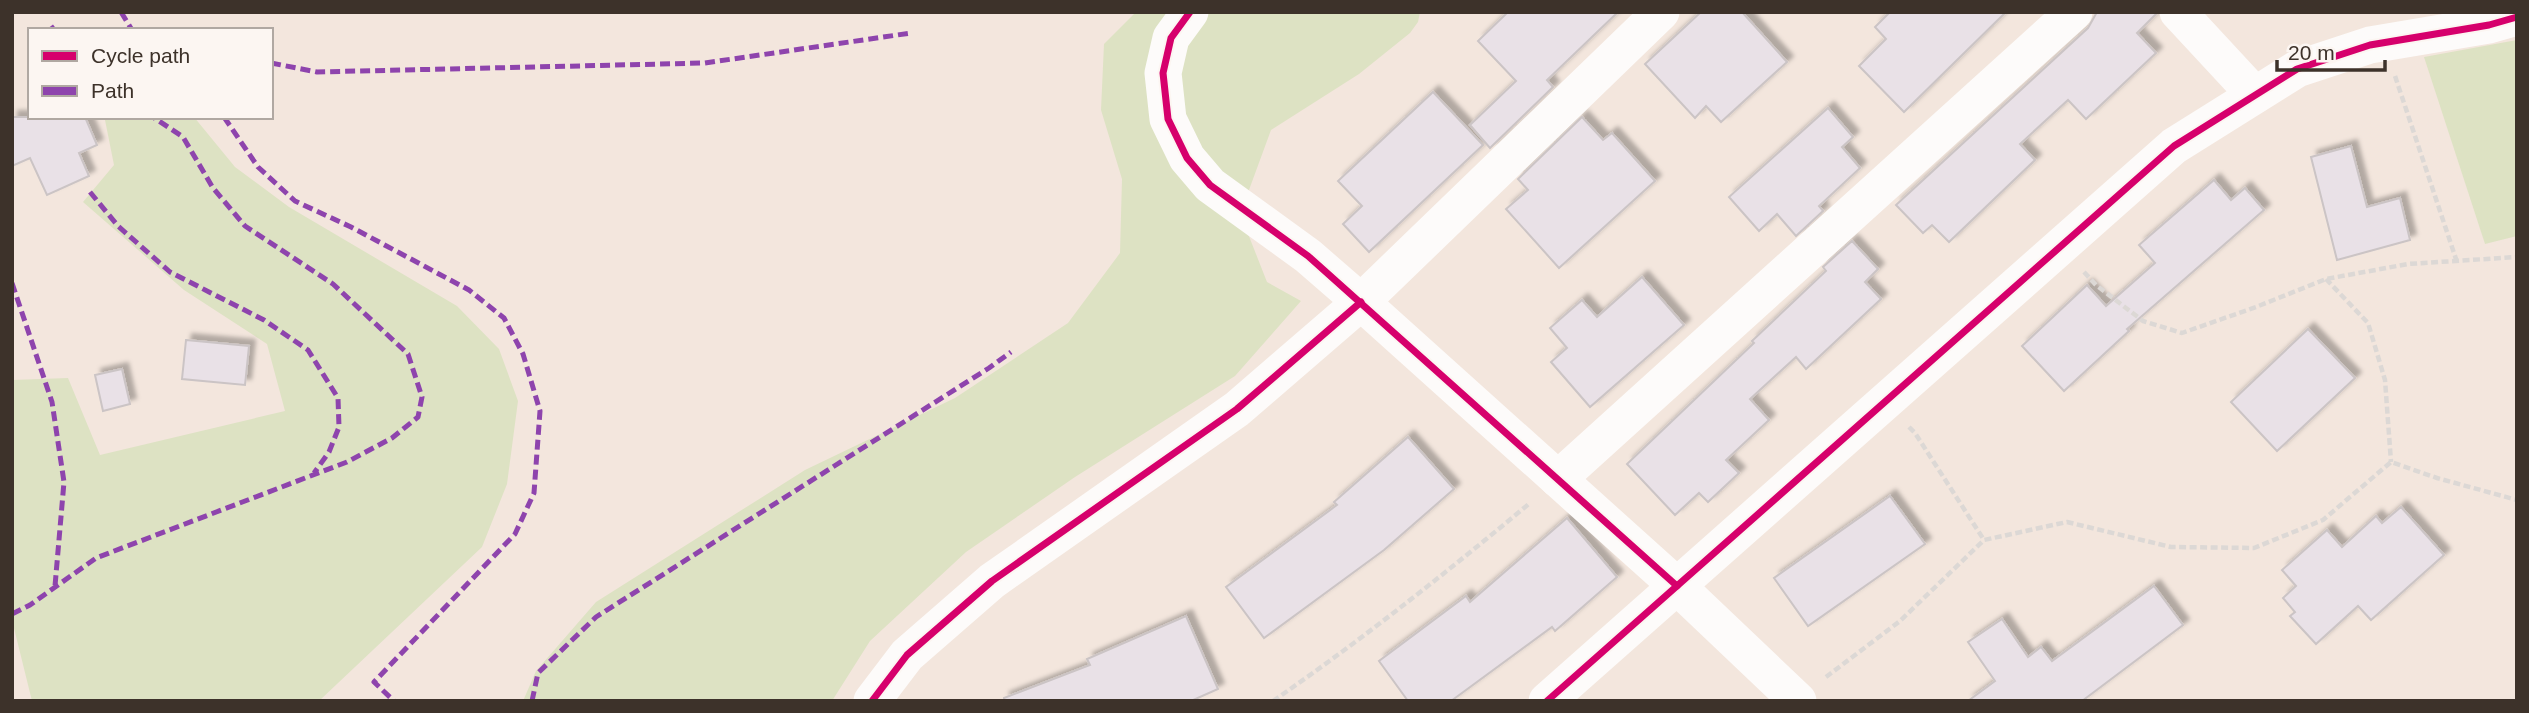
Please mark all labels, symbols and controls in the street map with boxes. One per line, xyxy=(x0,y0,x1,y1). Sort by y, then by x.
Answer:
legend xyxy=(28,28,273,119)
scale bar xyxy=(2277,28,2386,72)
text: 20 m xyxy=(2288,41,2335,64)
text: Cycle path xyxy=(91,44,190,67)
text: Path xyxy=(91,79,134,102)

